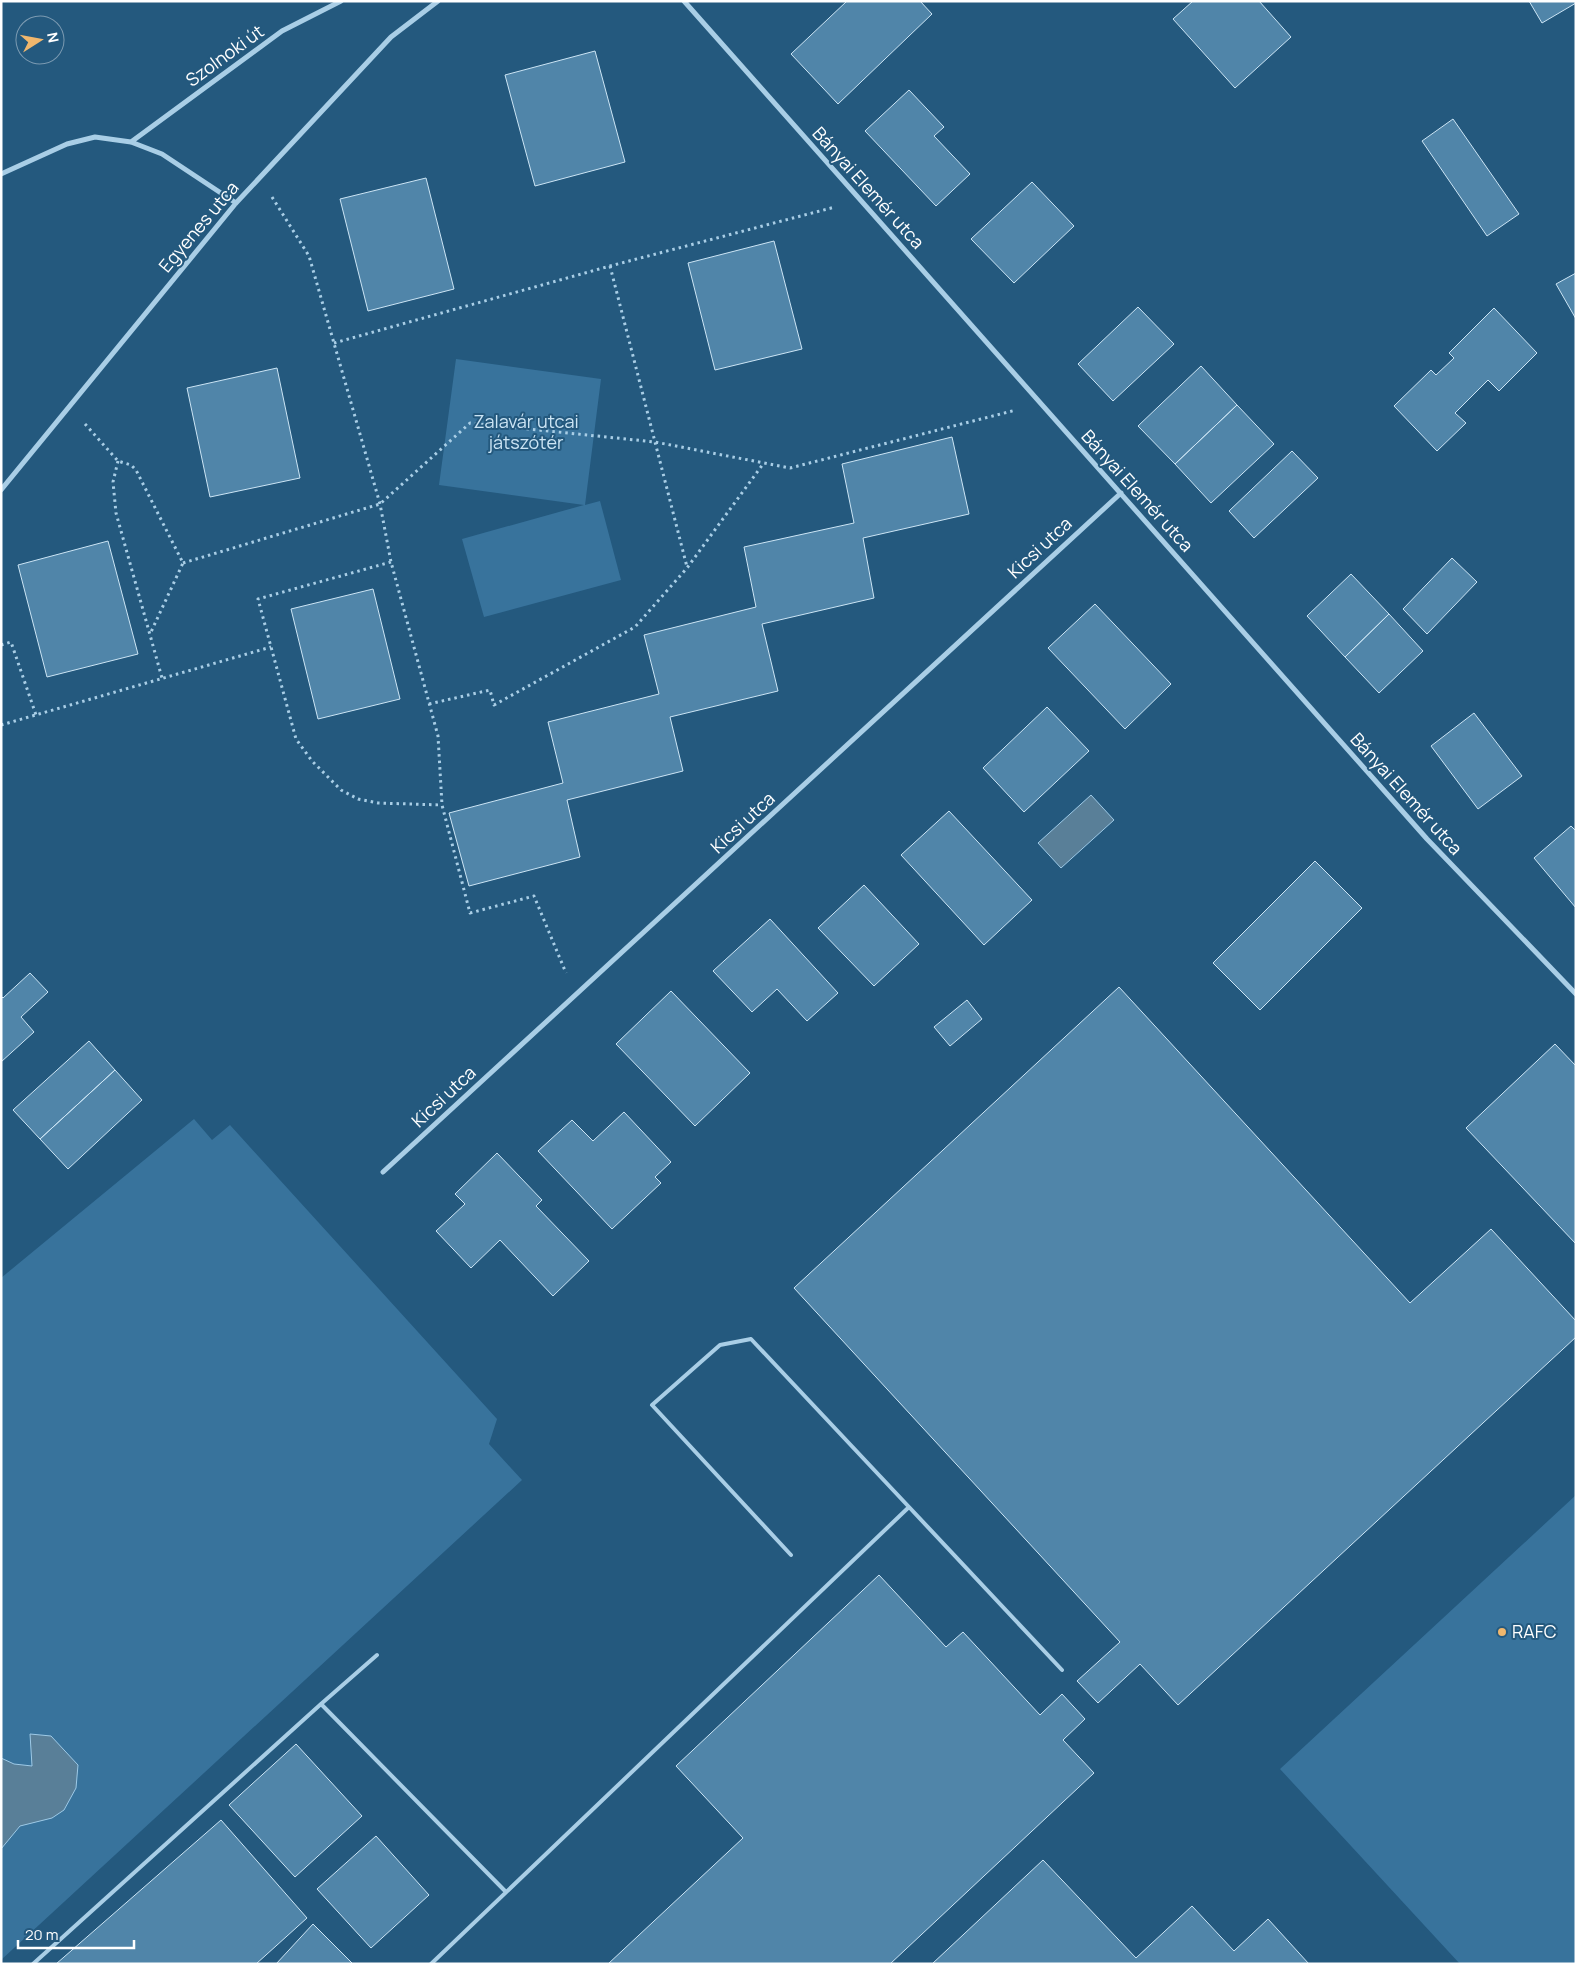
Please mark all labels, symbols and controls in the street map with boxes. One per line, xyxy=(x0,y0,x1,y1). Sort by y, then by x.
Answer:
north arrow xyxy=(15,15,65,65)
street label: Szolnoki út xyxy=(181,19,268,92)
text: N xyxy=(43,31,64,44)
street label: Bányai Elemér utca xyxy=(808,121,930,253)
street label: Egyenes utca xyxy=(153,176,243,277)
park label: Zalavár utcai játszótér xyxy=(473,409,579,454)
street label: Bányai Elemér utca xyxy=(1077,424,1199,556)
street label: Kicsi utca xyxy=(1002,511,1077,583)
street label: Bányai Elemér utca xyxy=(1346,727,1468,859)
street label: Kicsi utca xyxy=(705,786,780,858)
street label: Kicsi utca xyxy=(406,1060,481,1132)
place label: RAFC xyxy=(1512,1619,1557,1643)
marker: RAFC xyxy=(1496,1626,1508,1638)
scale bar xyxy=(18,1918,134,1950)
text: 20 m xyxy=(25,1924,58,1945)

